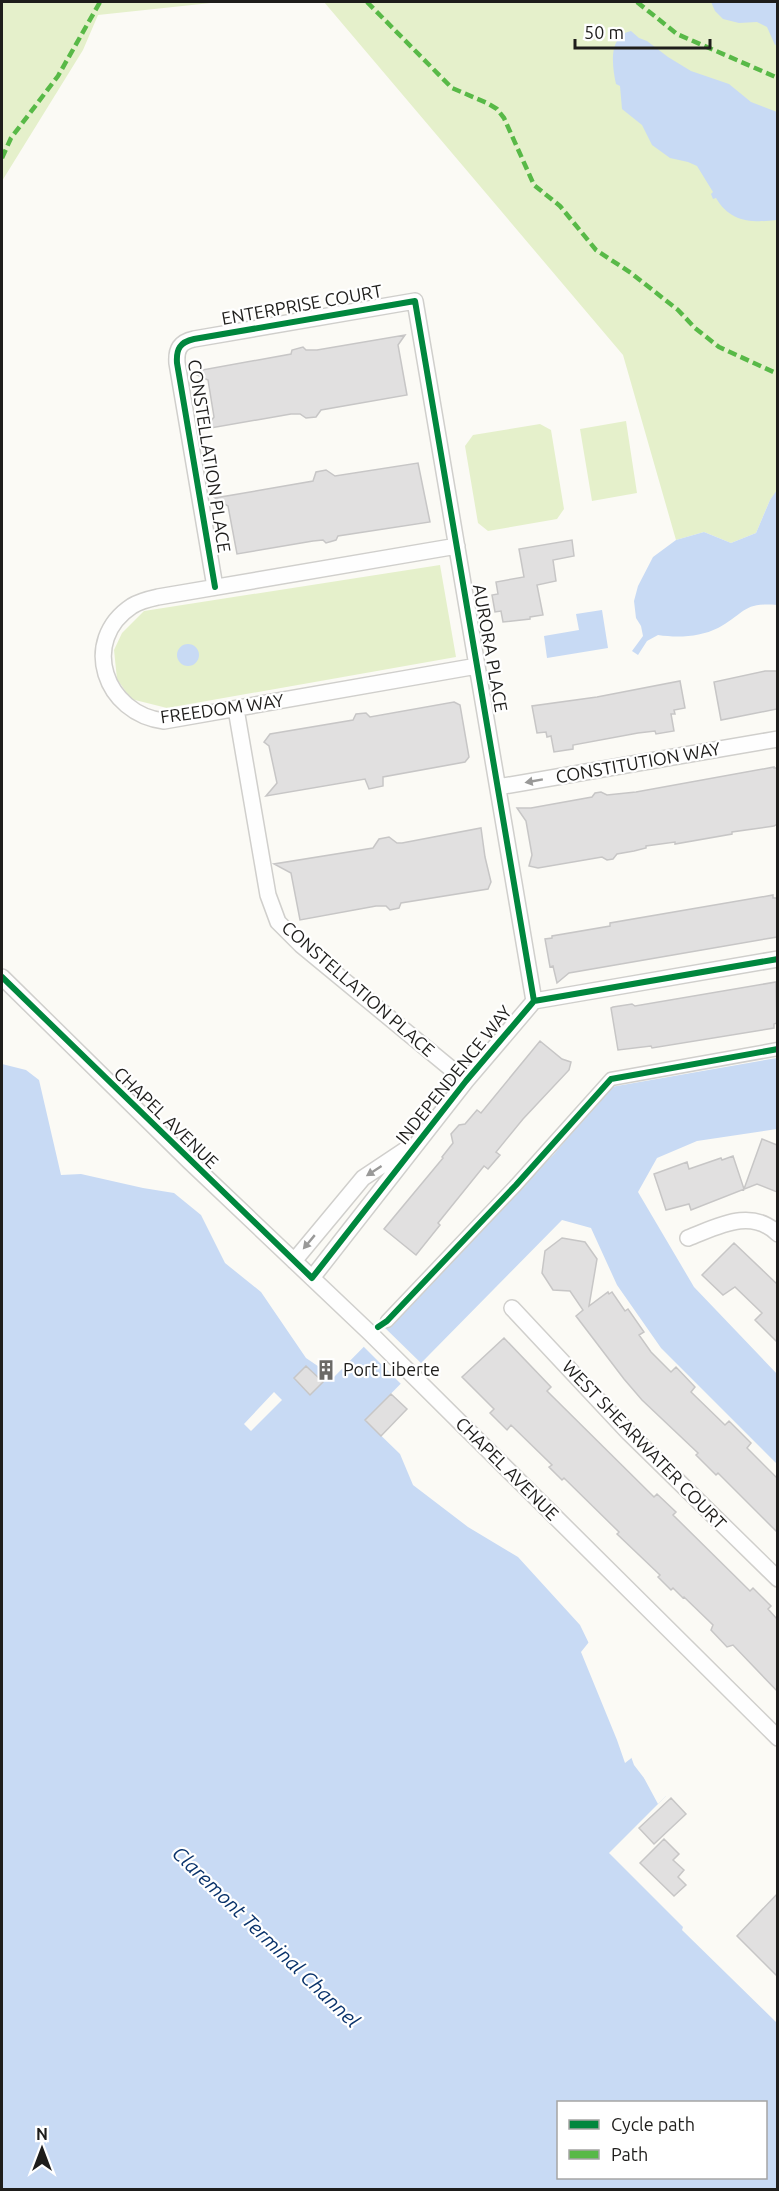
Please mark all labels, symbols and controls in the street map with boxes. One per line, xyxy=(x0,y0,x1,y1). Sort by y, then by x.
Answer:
scale bar xyxy=(575,12,710,50)
text: 50 m xyxy=(584,22,624,42)
street label: ENTERPRISE COURT xyxy=(220,280,384,328)
street label: CONSTELLATION PLACE xyxy=(185,358,235,554)
street label: AURORA PLACE xyxy=(470,582,512,713)
street label: FREEDOM WAY xyxy=(159,689,286,727)
street label: CONSTITUTION WAY xyxy=(554,738,722,786)
one-way arrow xyxy=(524,777,543,786)
street label: CONSTELLATION PLACE xyxy=(278,917,439,1060)
street label: INDEPENDENCE WAY xyxy=(391,1001,516,1148)
street label: CHAPEL AVENUE xyxy=(110,1063,223,1172)
one-way arrow xyxy=(367,1165,383,1177)
one-way arrow xyxy=(303,1234,316,1250)
street label: WEST SHEARWATER COURT xyxy=(559,1356,731,1533)
building icon: Port Liberte xyxy=(314,1358,338,1382)
place label: Port Liberte xyxy=(343,1359,440,1379)
street label: CHAPEL AVENUE xyxy=(452,1413,563,1524)
water label: Claremont Terminal Channel xyxy=(168,1841,365,2032)
legend xyxy=(557,2101,767,2179)
text: Cycle path xyxy=(611,2114,695,2134)
north arrow xyxy=(12,2119,72,2179)
text: N xyxy=(36,2125,48,2143)
text: Path xyxy=(611,2144,648,2164)

